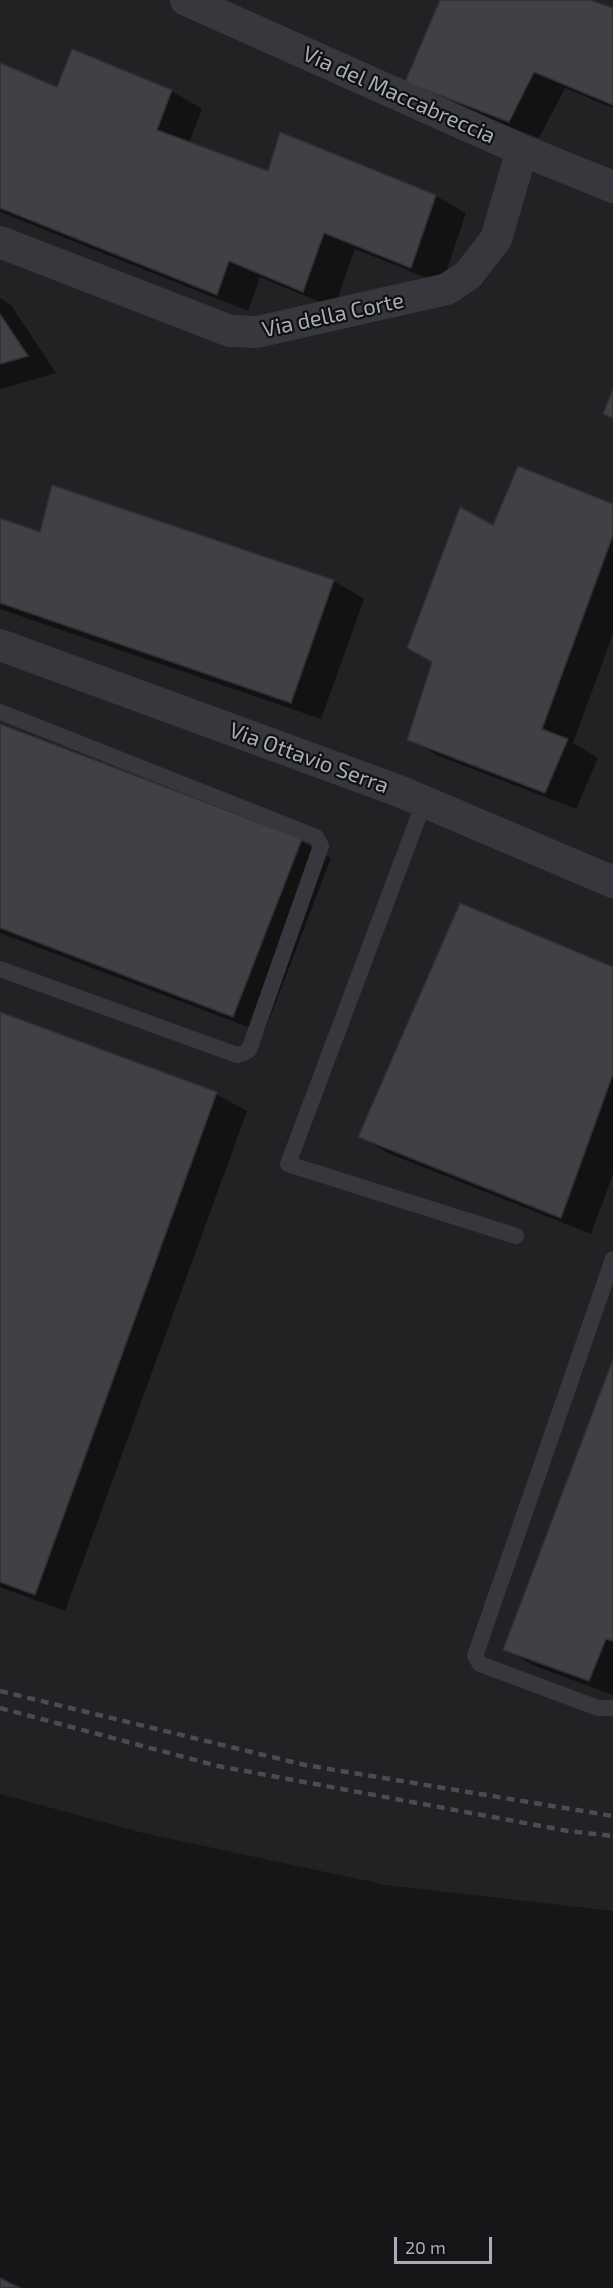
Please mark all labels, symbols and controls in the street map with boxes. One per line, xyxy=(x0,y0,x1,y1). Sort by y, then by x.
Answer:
street label: Via del Maccabreccia xyxy=(299,41,499,149)
street label: Via della Corte xyxy=(260,287,406,343)
street label: Via Ottavio Serra xyxy=(226,717,392,799)
scale bar xyxy=(397,2225,494,2263)
text: 20 m xyxy=(405,2236,446,2258)

